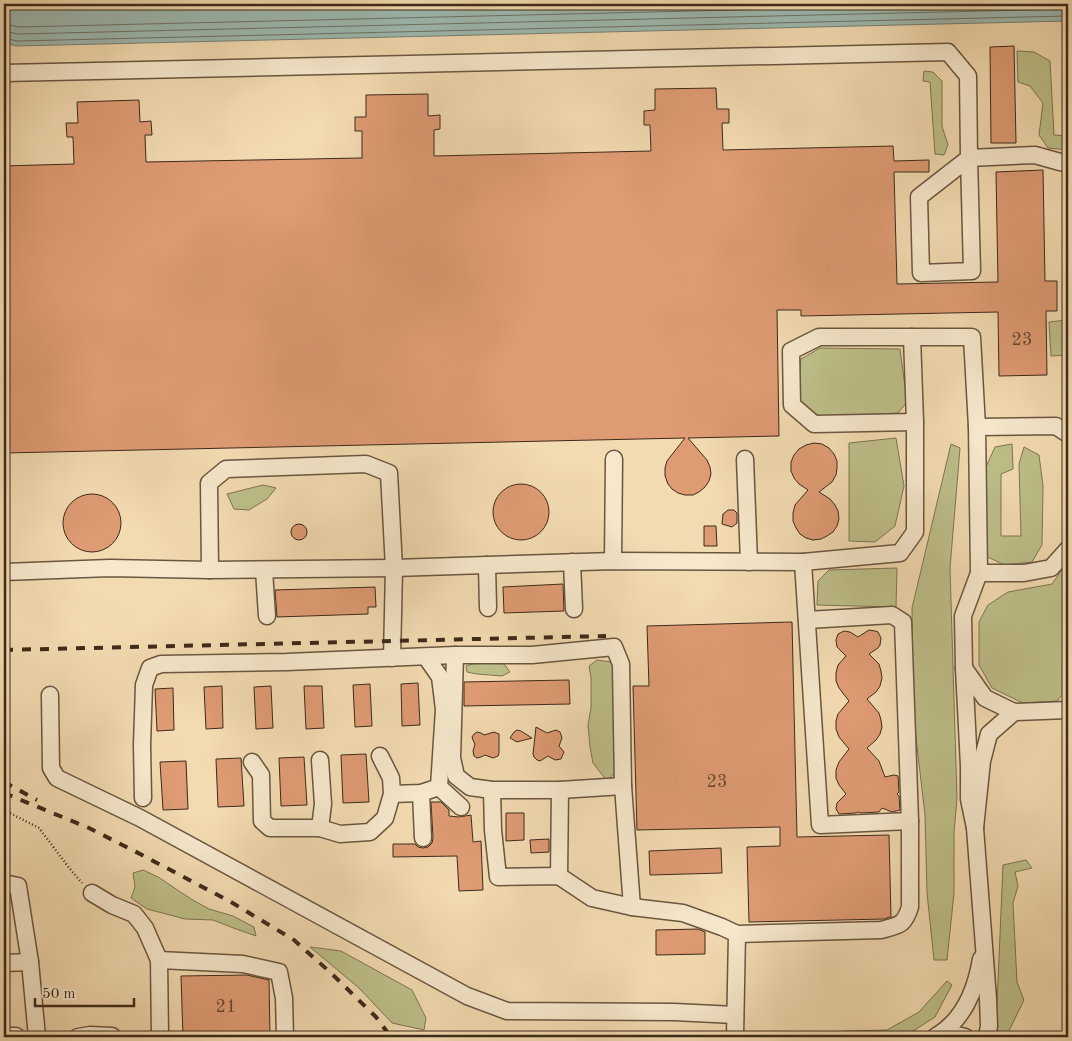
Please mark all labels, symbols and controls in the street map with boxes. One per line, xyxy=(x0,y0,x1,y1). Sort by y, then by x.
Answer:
house number: 23 xyxy=(1012,331,1032,349)
house number: 23 xyxy=(707,773,727,791)
scale bar xyxy=(35,976,134,1008)
text: 50 m xyxy=(42,987,76,1002)
house number: 21 xyxy=(216,998,236,1016)

